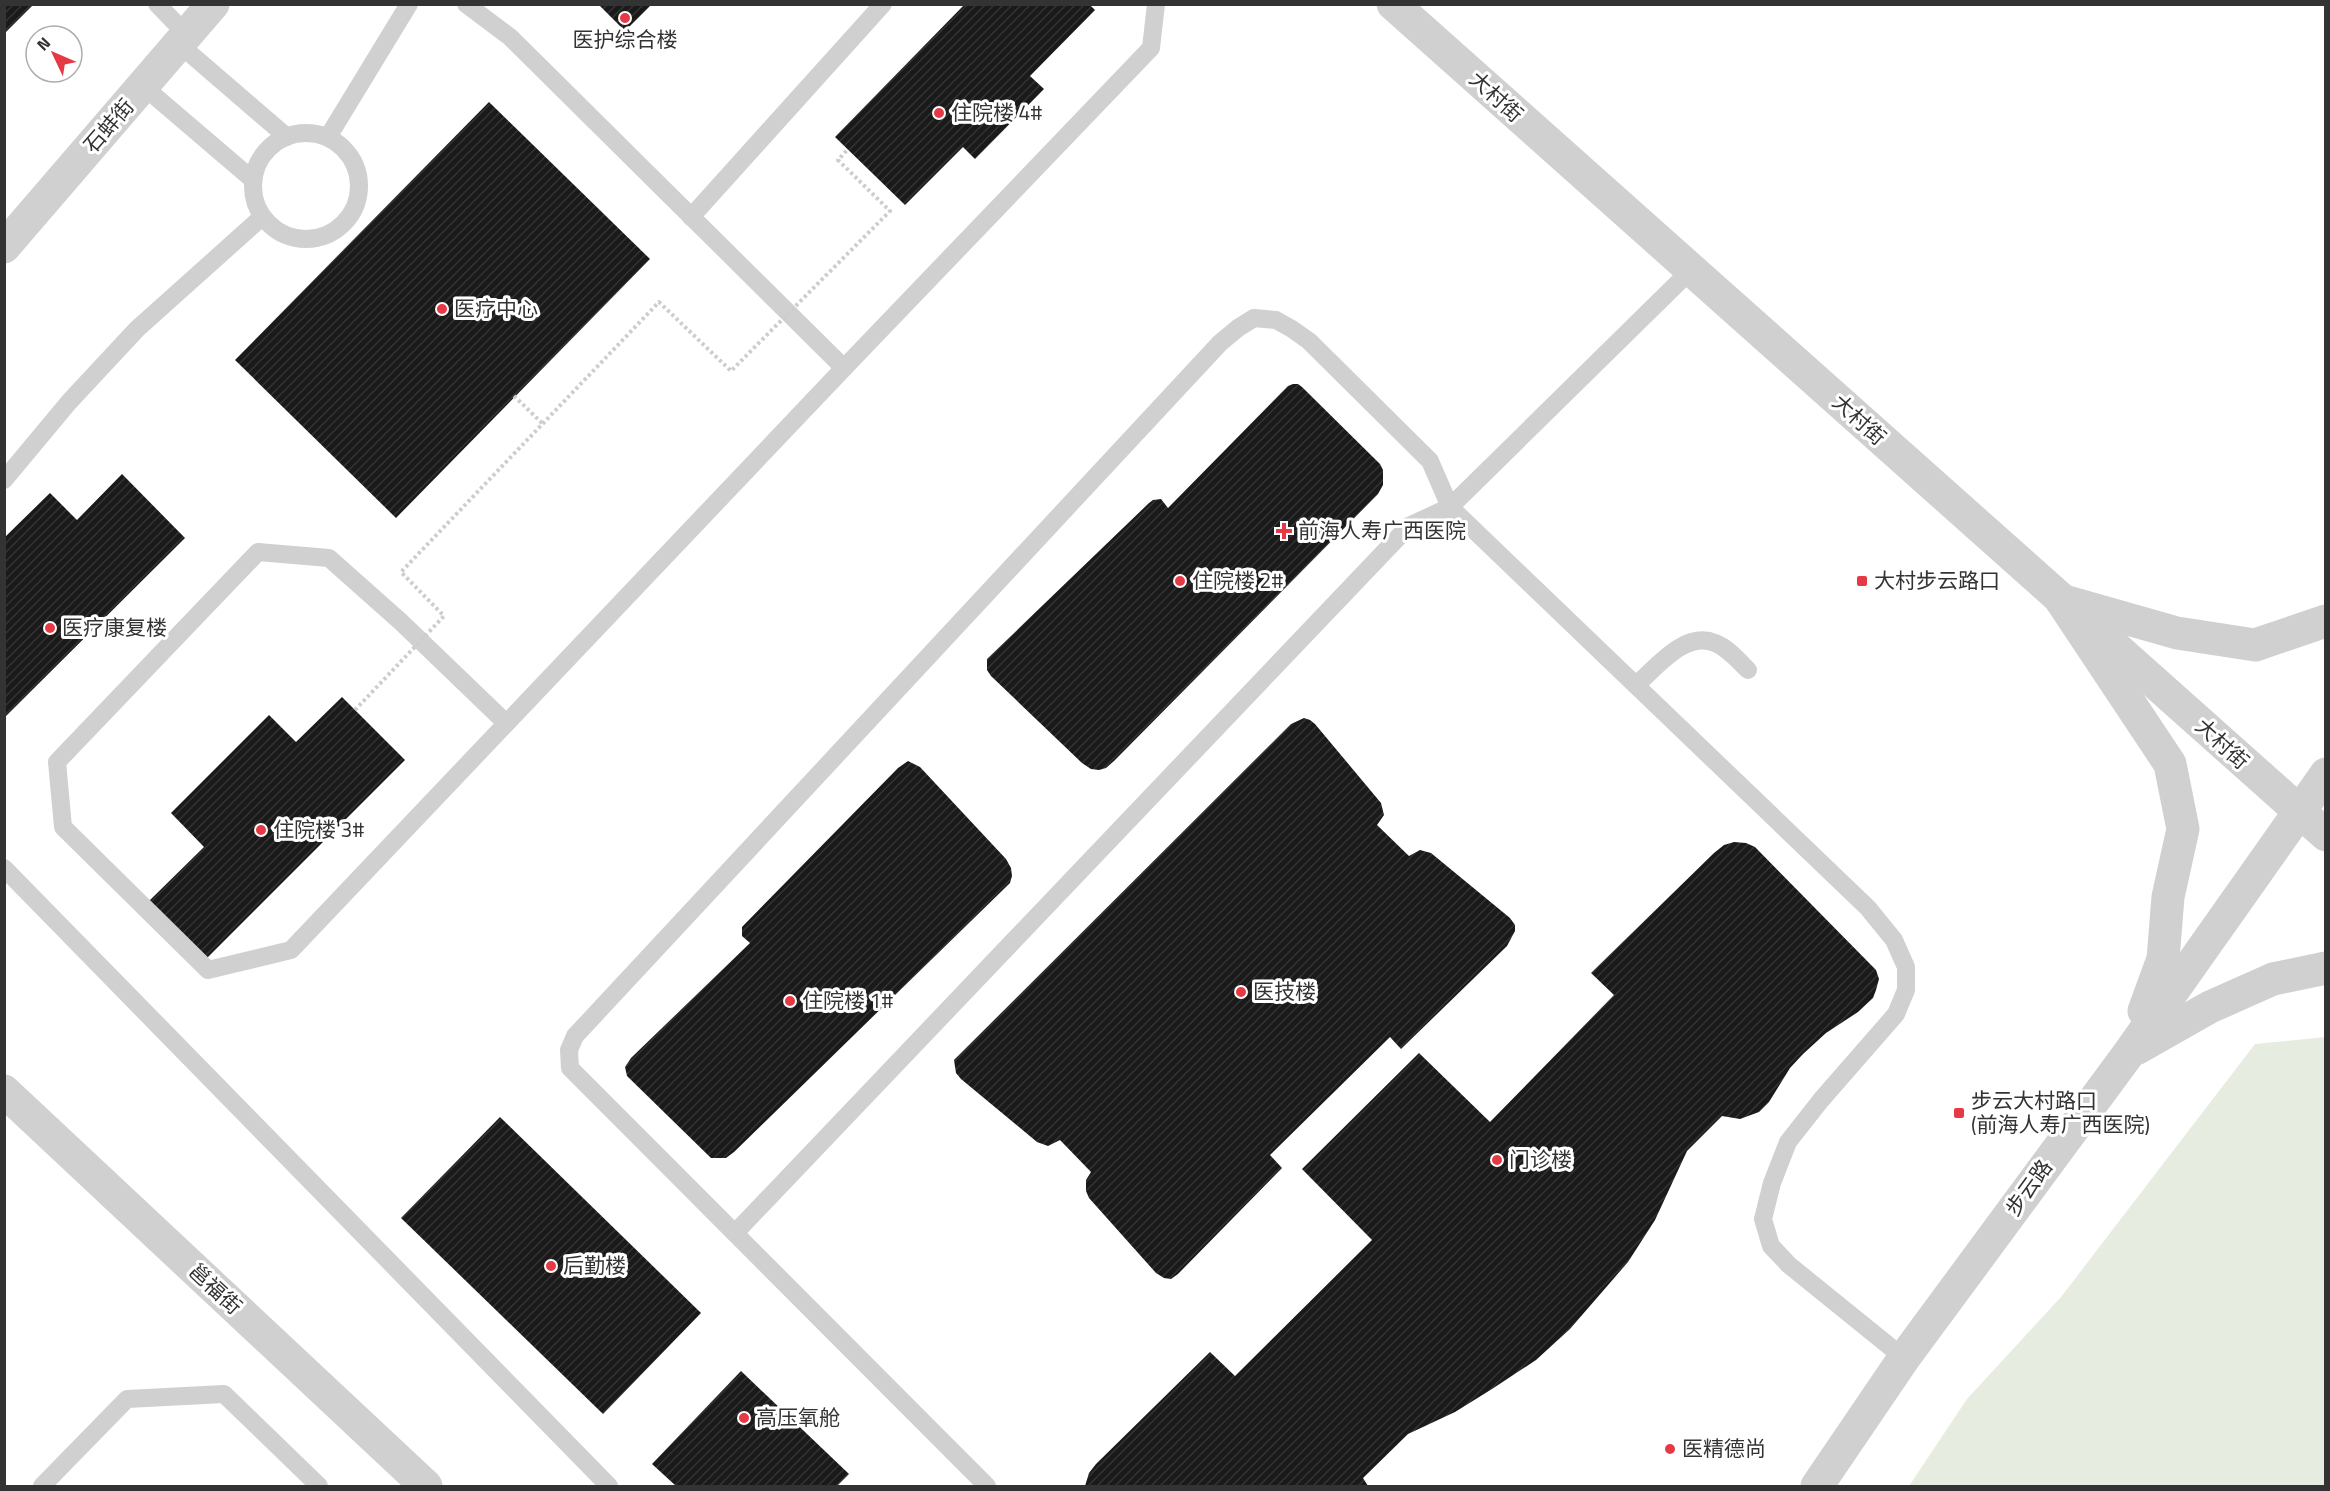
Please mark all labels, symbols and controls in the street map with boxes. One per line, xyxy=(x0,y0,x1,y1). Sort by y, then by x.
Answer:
marker: 医护综合楼 xyxy=(618,11,632,25)
place label: 医护综合楼 xyxy=(573,23,678,55)
north arrow xyxy=(24,24,84,84)
text: N xyxy=(31,31,56,56)
street label: 大村街 xyxy=(1463,63,1531,129)
street label: 石蚌街 xyxy=(76,91,141,160)
place label: 住院楼 4# xyxy=(951,96,1042,128)
marker: 住院楼 4# xyxy=(932,106,946,120)
place label: 医疗中心 xyxy=(454,292,538,324)
marker: 医疗中心 xyxy=(435,302,449,316)
street label: 大村街 xyxy=(1826,386,1894,452)
place label: 前海人寿广西医院 xyxy=(1298,514,1466,546)
marker: 前海人寿广西医院 xyxy=(1275,522,1293,540)
place label: 住院楼 2# xyxy=(1192,564,1283,596)
place label: 大村步云路口 xyxy=(1874,564,2000,596)
marker: 住院楼 2# xyxy=(1173,574,1187,588)
marker: 大村步云路口 xyxy=(1855,574,1869,588)
place label: 医疗康复楼 xyxy=(62,611,167,643)
marker: 医疗康复楼 xyxy=(43,621,57,635)
street label: 大村街 xyxy=(2189,710,2257,776)
place label: 住院楼 3# xyxy=(273,813,364,845)
marker: 住院楼 3# xyxy=(254,823,268,837)
place label: 医技楼 xyxy=(1253,975,1316,1007)
place label: 住院楼 1# xyxy=(802,984,893,1016)
marker: 医技楼 xyxy=(1234,985,1248,999)
marker: 住院楼 1# xyxy=(783,994,797,1008)
place label: 步云大村路口 (前海人寿广西医院) xyxy=(1971,1084,2150,1140)
marker: 步云大村路口 (前海人寿广西医院) xyxy=(1952,1106,1966,1120)
place label: 门诊楼 xyxy=(1509,1143,1572,1175)
marker: 门诊楼 xyxy=(1490,1153,1504,1167)
street label: 步云路 xyxy=(1997,1153,2060,1222)
place label: 后勤楼 xyxy=(563,1249,626,1281)
street label: 邕福街 xyxy=(182,1255,250,1321)
marker: 后勤楼 xyxy=(544,1259,558,1273)
place label: 高压氧舱 xyxy=(756,1401,840,1433)
marker: 高压氧舱 xyxy=(737,1411,751,1425)
place label: 医精德尚 xyxy=(1682,1432,1766,1464)
marker: 医精德尚 xyxy=(1663,1442,1677,1456)

